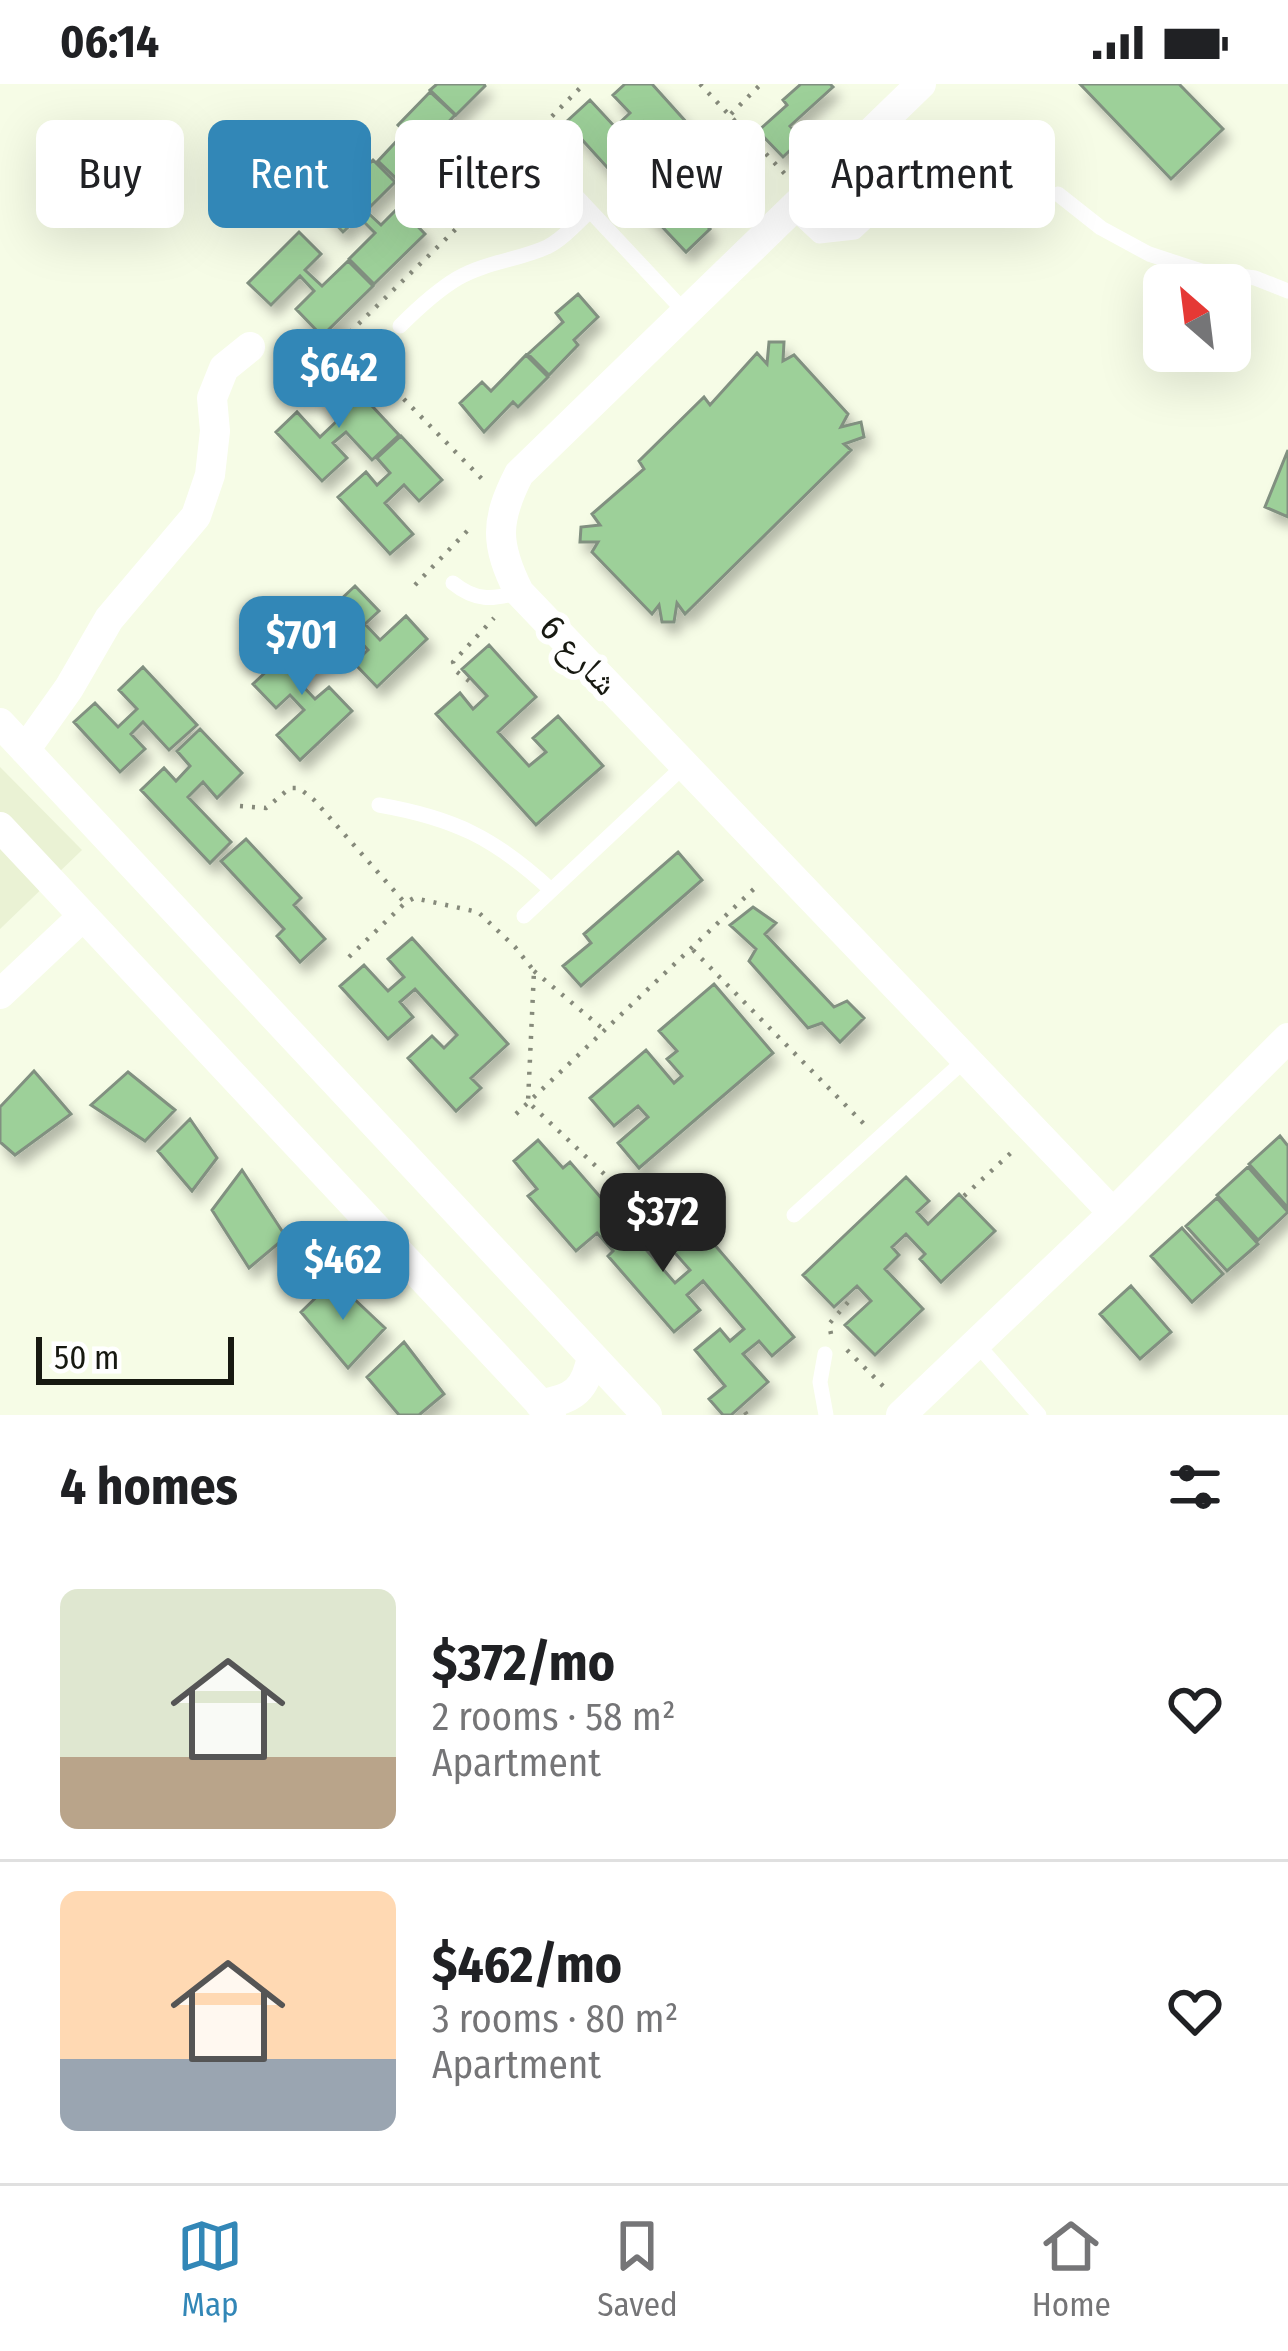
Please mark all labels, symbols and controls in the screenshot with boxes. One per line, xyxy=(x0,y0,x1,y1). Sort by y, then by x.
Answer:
text: 06:14 xyxy=(60,15,159,69)
chip: Buy xyxy=(36,120,184,228)
chip: Rent xyxy=(208,120,371,228)
chip: Filters xyxy=(395,120,583,228)
chip: New xyxy=(607,120,765,228)
chip: Apartment xyxy=(789,120,1055,228)
north arrow xyxy=(1143,264,1251,372)
map controls xyxy=(1143,264,1251,372)
pin: $642 xyxy=(268,329,410,431)
text: $642 xyxy=(300,345,378,391)
pin: $701 xyxy=(231,596,373,698)
street label: شارع 6 xyxy=(530,606,628,704)
text: $701 xyxy=(266,612,338,658)
pin: $372 xyxy=(592,1173,734,1275)
text: $372 xyxy=(627,1189,699,1235)
pin: $462 xyxy=(272,1221,414,1323)
text: $462 xyxy=(304,1237,382,1283)
scale bar xyxy=(36,1331,234,1384)
text: 50 m xyxy=(54,1338,119,1378)
icon: filters xyxy=(1162,1454,1228,1520)
text: 4 homes xyxy=(60,1456,238,1518)
text: $372/mo xyxy=(432,1632,615,1694)
icon: home xyxy=(156,1637,300,1781)
icon: heart xyxy=(1162,1676,1228,1742)
text: 2 rooms · 58 m² xyxy=(432,1694,676,1740)
text: Apartment xyxy=(432,1740,601,1786)
text: $462/mo xyxy=(432,1934,622,1996)
icon: home xyxy=(156,1939,300,2083)
icon: heart xyxy=(1162,1978,1228,2044)
text: 3 rooms · 80 m² xyxy=(432,1996,678,2042)
text: Apartment xyxy=(432,2042,601,2088)
tab: Map xyxy=(177,2213,243,2325)
tab: Saved xyxy=(597,2213,678,2325)
tab: Home xyxy=(1032,2213,1111,2325)

